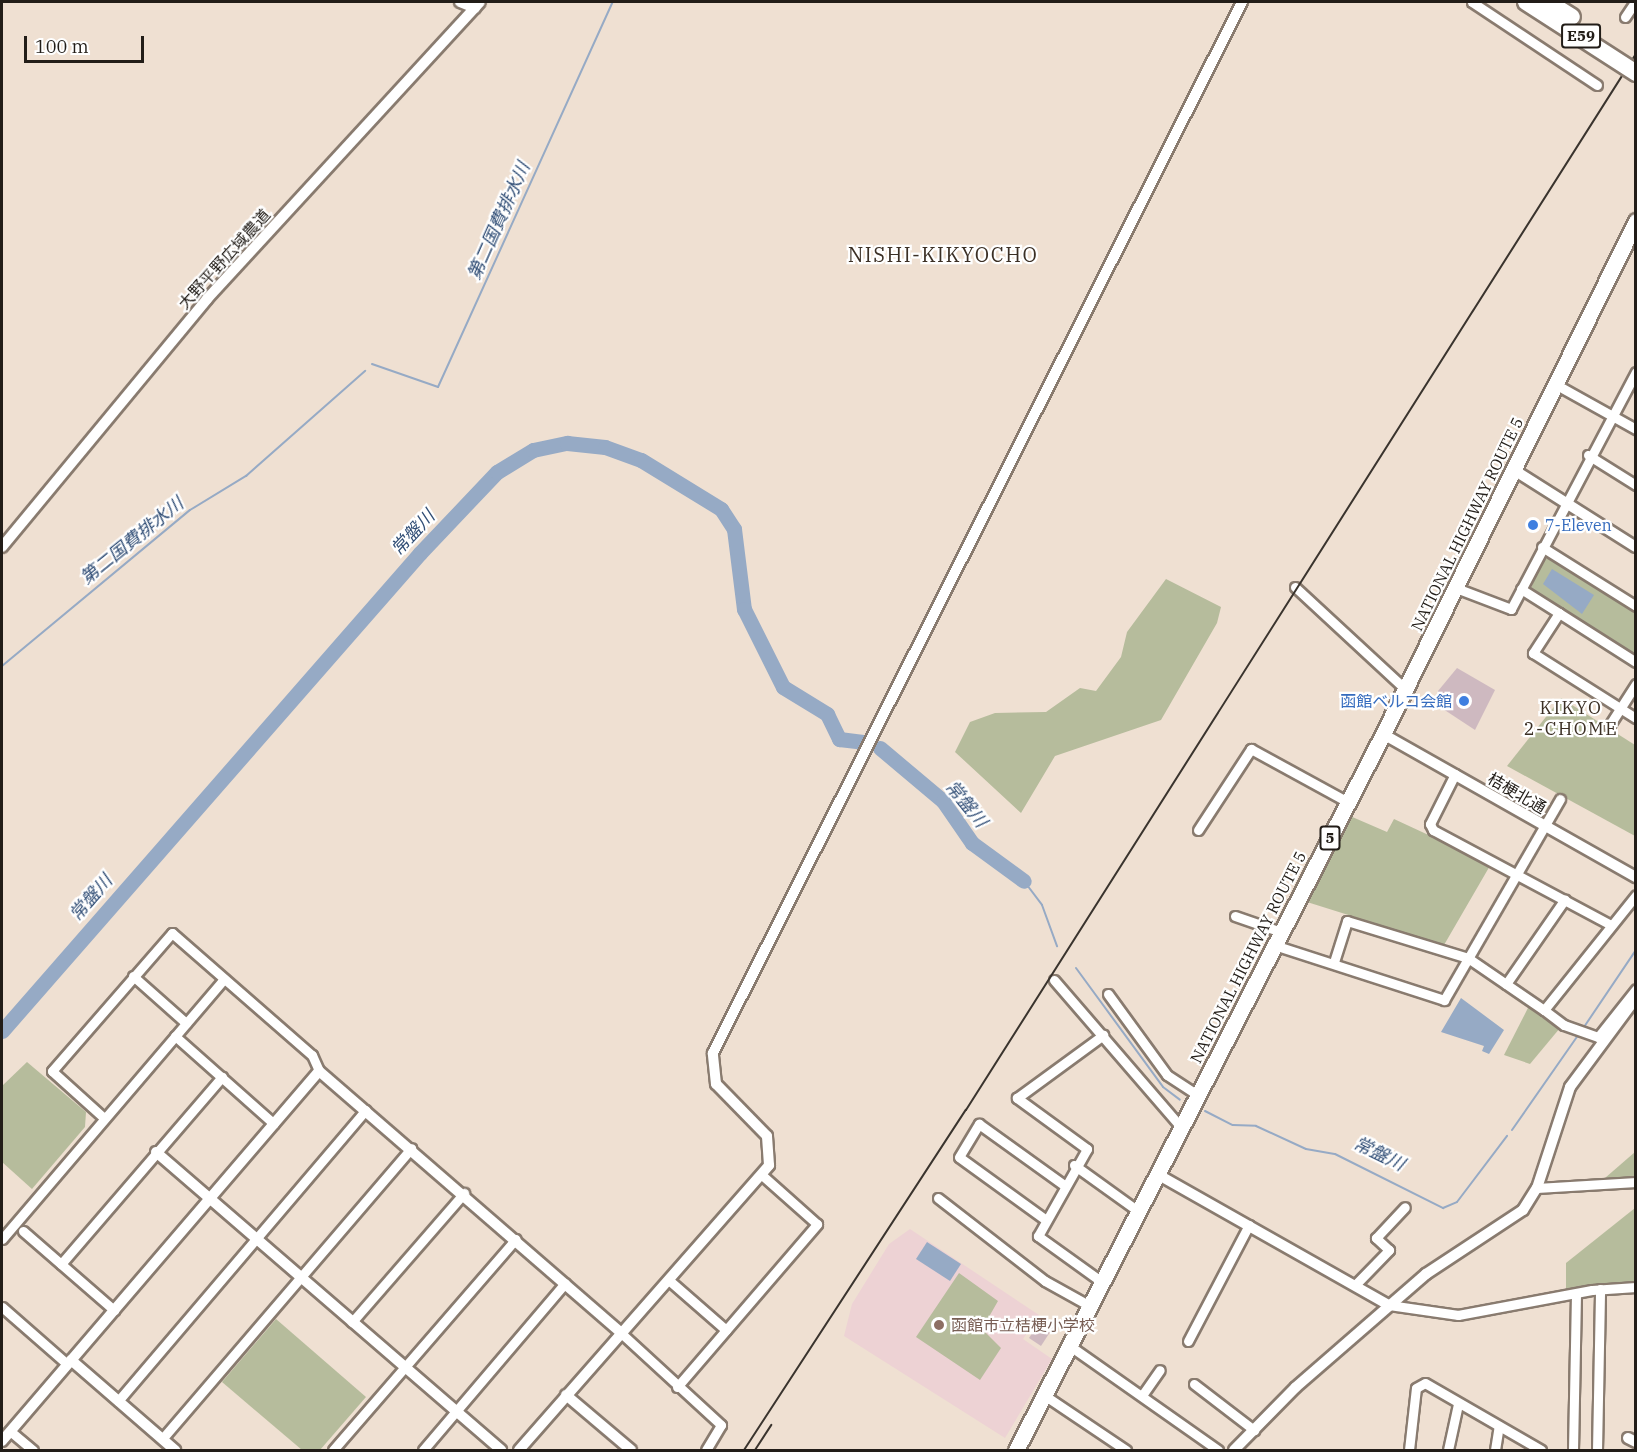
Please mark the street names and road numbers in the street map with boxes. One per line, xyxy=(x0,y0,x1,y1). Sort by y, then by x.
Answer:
road number: E59 xyxy=(1560,24,1602,48)
street label: 大野平野広域農道 xyxy=(174,205,274,313)
street label: NATIONAL HIGHWAY ROUTE 5 xyxy=(1407,414,1527,634)
street label: 桔梗北通 xyxy=(1484,769,1550,817)
road number: 5 xyxy=(1320,826,1340,850)
street label: NATIONAL HIGHWAY ROUTE 5 xyxy=(1186,848,1310,1066)

